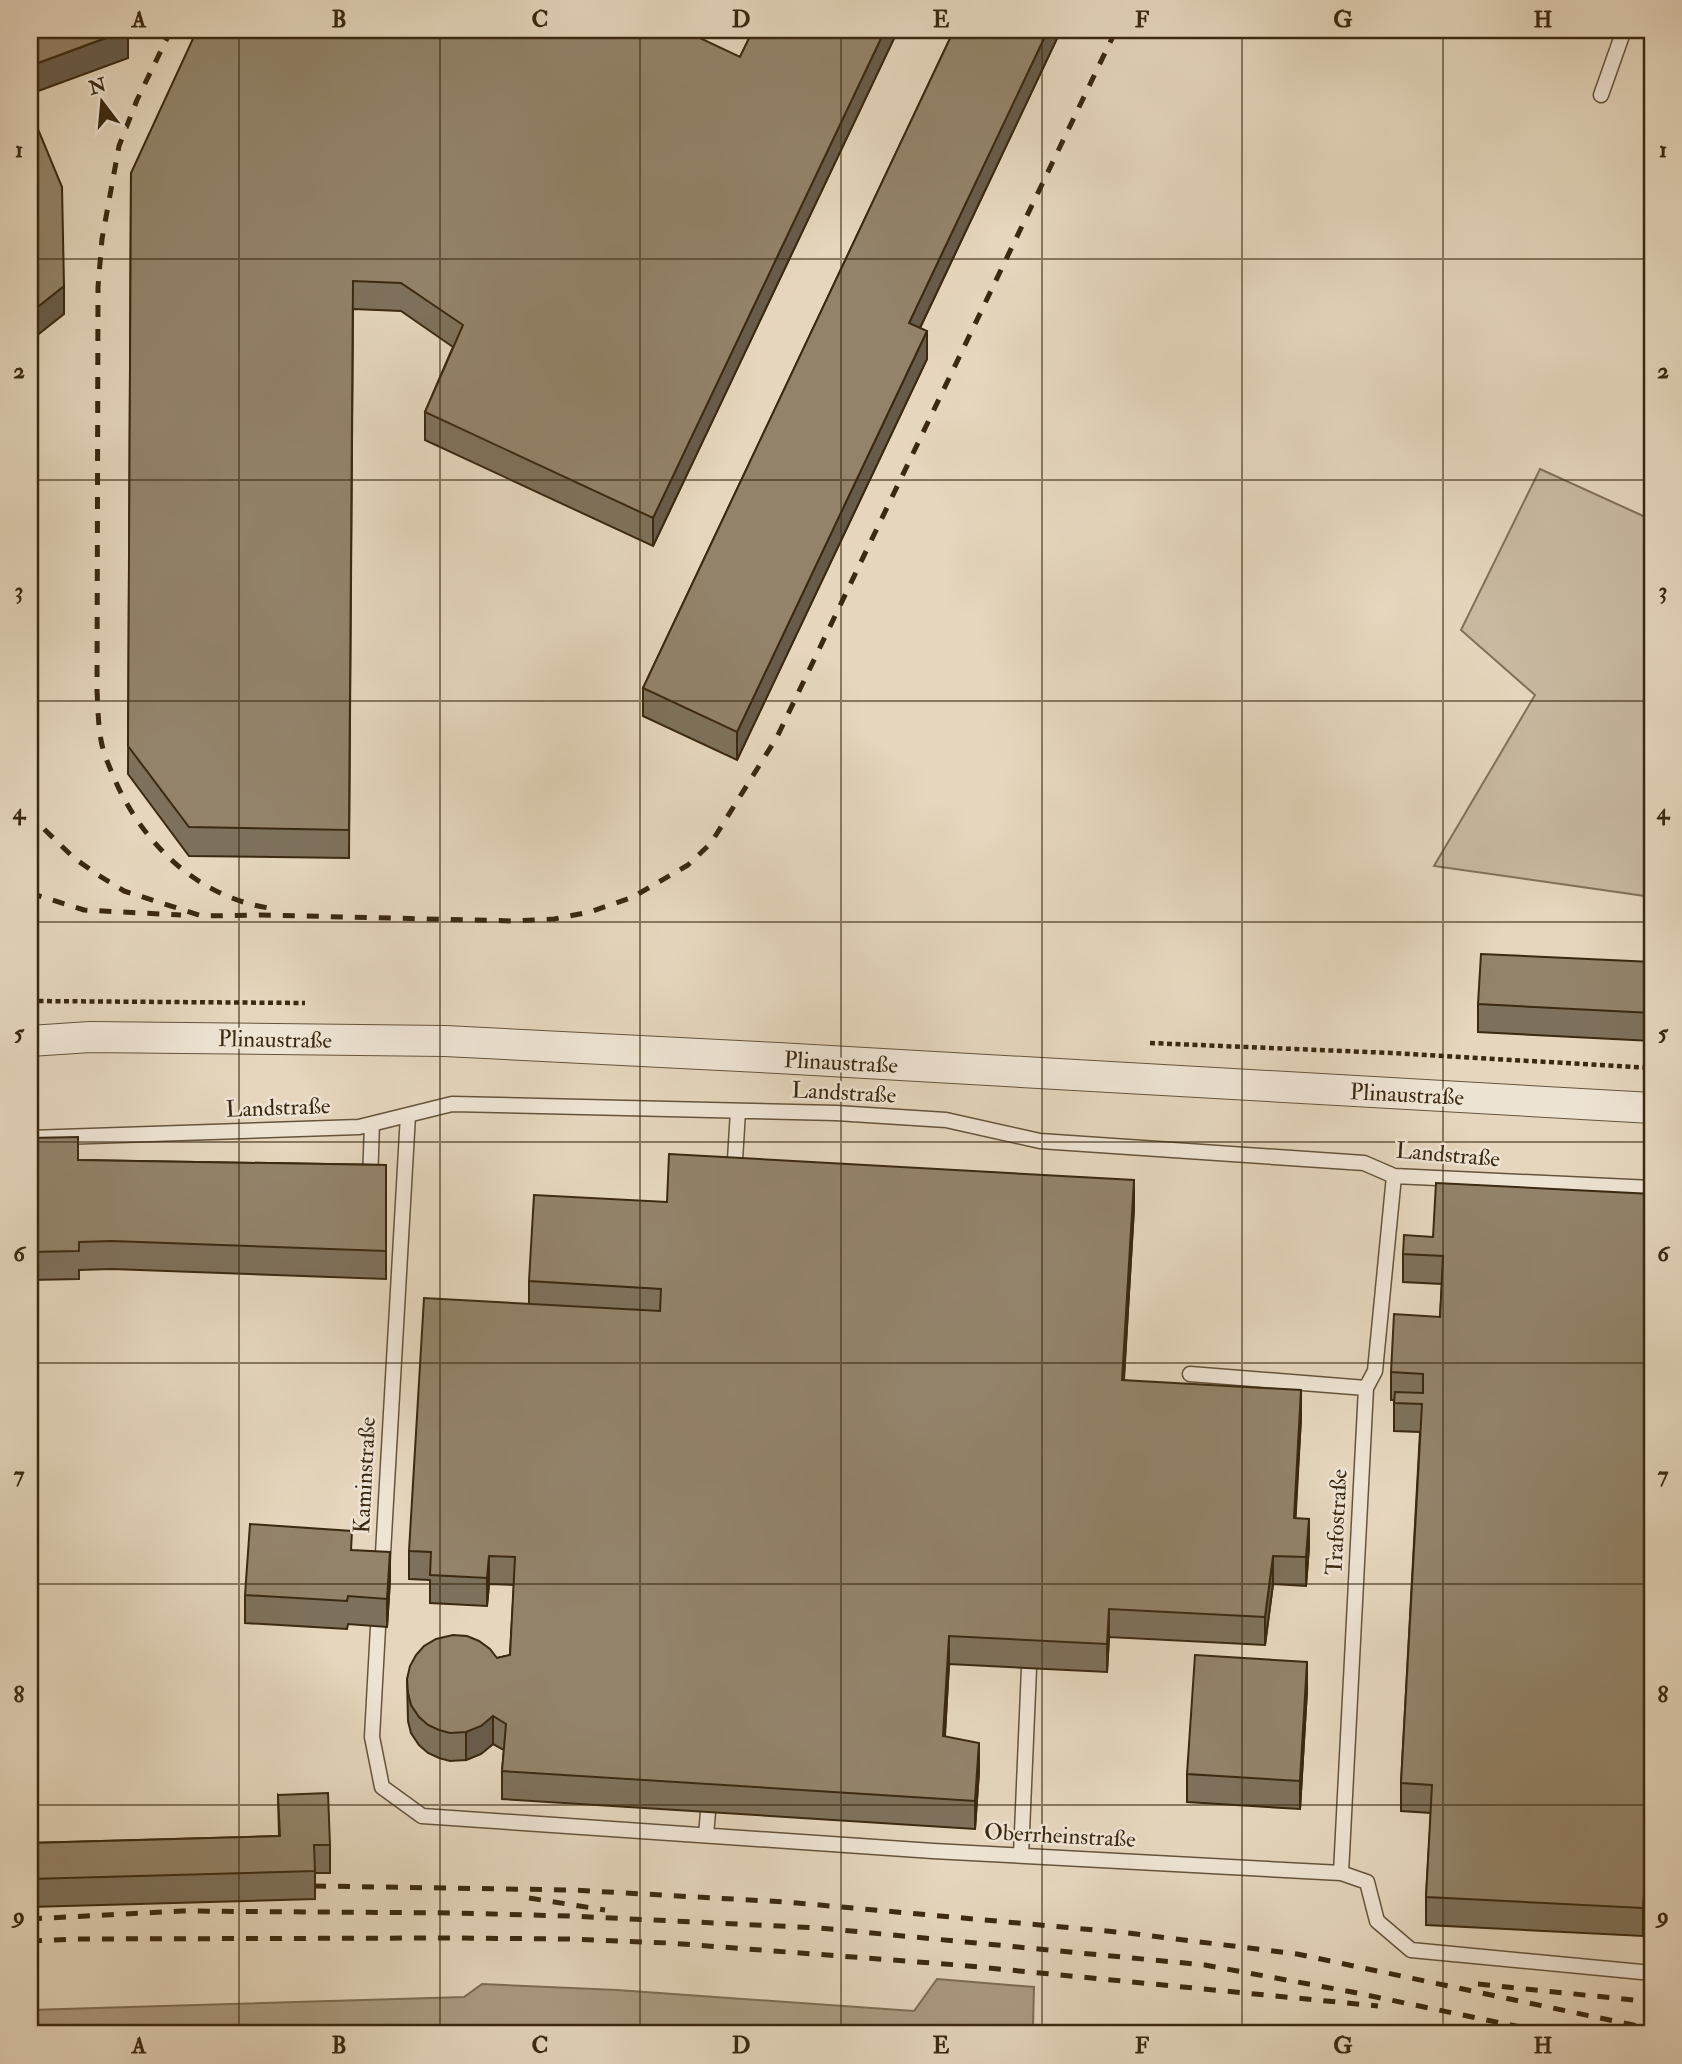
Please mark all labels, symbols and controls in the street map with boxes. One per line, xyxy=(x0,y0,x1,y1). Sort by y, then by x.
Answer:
text: A xyxy=(131,5,147,34)
text: B xyxy=(331,5,347,34)
text: C xyxy=(532,5,548,34)
text: D xyxy=(732,5,750,34)
text: E xyxy=(933,5,950,34)
text: F xyxy=(1135,5,1150,34)
text: G xyxy=(1333,5,1353,34)
text: H xyxy=(1534,5,1553,34)
north arrow xyxy=(66,66,136,136)
text: N xyxy=(85,72,110,101)
text: 1 xyxy=(15,135,23,164)
text: 1 xyxy=(1659,135,1667,164)
text: 2 xyxy=(13,356,25,385)
text: 2 xyxy=(1657,356,1669,385)
text: 3 xyxy=(15,576,23,605)
text: 3 xyxy=(1659,576,1667,605)
text: 4 xyxy=(12,797,27,826)
text: 4 xyxy=(1656,797,1671,826)
text: 5 xyxy=(14,1018,25,1047)
text: 5 xyxy=(1658,1018,1669,1047)
street label: Plinaustraße xyxy=(218,1024,333,1055)
street label: Plinaustraße xyxy=(783,1045,899,1080)
street label: Landstraße xyxy=(791,1075,897,1110)
street label: Plinaustraße xyxy=(1349,1077,1465,1112)
street label: Landstraße xyxy=(225,1091,331,1124)
street label: Landstraße xyxy=(1395,1135,1502,1174)
text: 6 xyxy=(13,1239,27,1268)
text: 6 xyxy=(1657,1239,1671,1268)
street label: Kaminstraße xyxy=(347,1416,382,1534)
text: 7 xyxy=(14,1460,25,1489)
text: 7 xyxy=(1658,1460,1669,1489)
street label: Trafostraße xyxy=(1319,1468,1354,1576)
text: 8 xyxy=(14,1680,25,1709)
text: 8 xyxy=(1658,1680,1669,1709)
street label: Oberrheinstraße xyxy=(983,1817,1137,1854)
text: 9 xyxy=(11,1901,25,1930)
text: 9 xyxy=(1655,1901,1669,1930)
text: A xyxy=(131,2031,147,2060)
text: B xyxy=(331,2031,347,2060)
text: C xyxy=(532,2031,548,2060)
text: D xyxy=(732,2031,750,2060)
text: E xyxy=(933,2031,950,2060)
text: F xyxy=(1135,2031,1150,2060)
text: G xyxy=(1333,2031,1353,2060)
text: H xyxy=(1534,2031,1553,2060)

